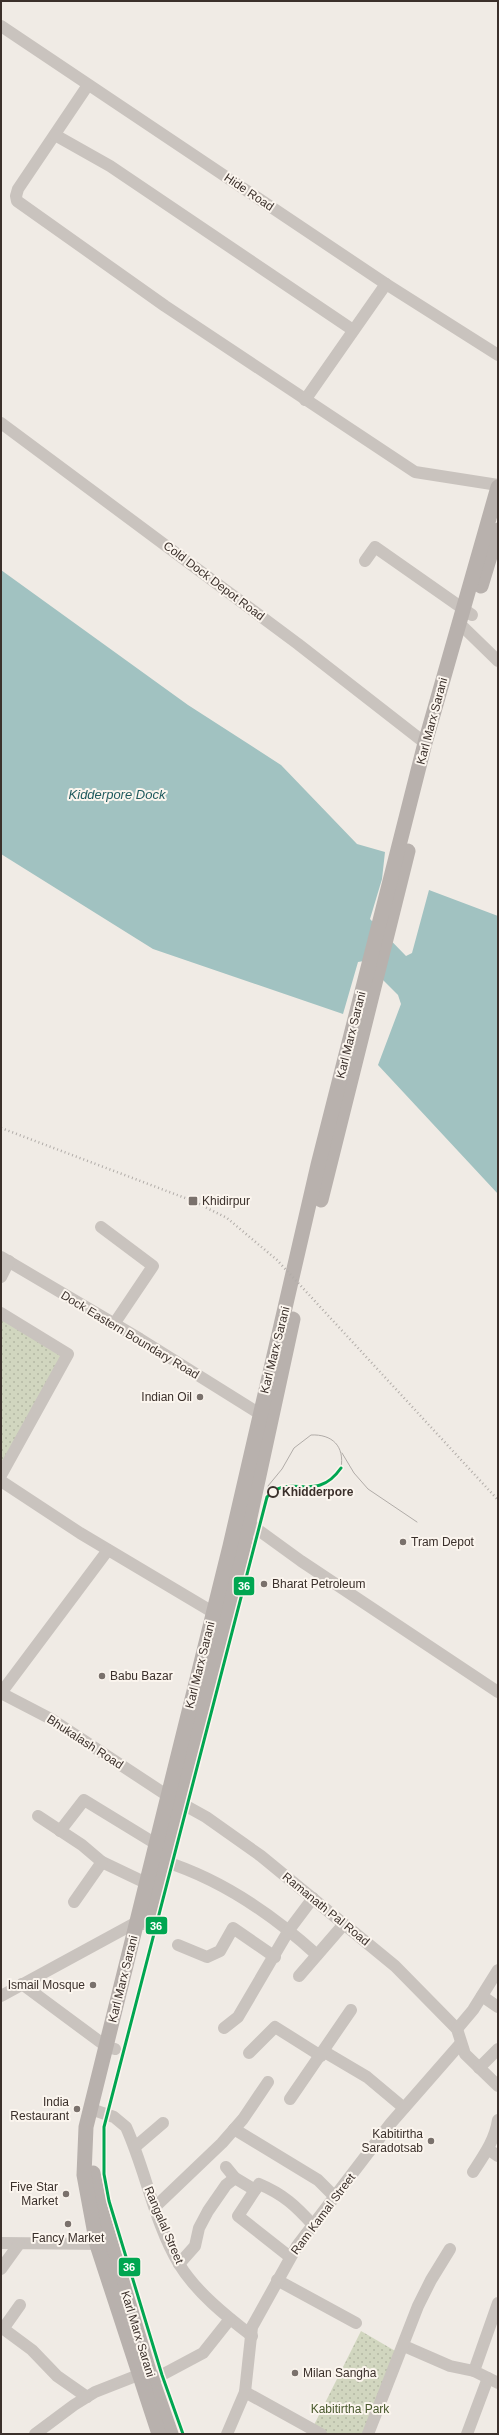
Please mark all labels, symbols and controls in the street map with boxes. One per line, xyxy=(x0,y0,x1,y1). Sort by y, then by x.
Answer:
street label: Hide Road xyxy=(222,170,276,214)
street label: Cold Dock Depot Road xyxy=(161,538,267,624)
street label: Karl Marx Sarani xyxy=(414,676,450,766)
water label: Kidderpore Dock xyxy=(69,787,167,802)
street label: Karl Marx Sarani xyxy=(333,990,369,1080)
place label: Khidirpur xyxy=(202,1194,250,1208)
marker: Khidirpur xyxy=(187,1195,199,1207)
street label: Dock Eastern Boundary Road xyxy=(58,1288,202,1382)
street label: Karl Marx Sarani xyxy=(257,1305,293,1395)
place label: Indian Oil xyxy=(141,1390,192,1404)
marker: Indian Oil xyxy=(195,1392,205,1402)
place label: Khidderpore xyxy=(282,1485,354,1499)
marker: Khidderpore xyxy=(267,1486,279,1498)
place label: Tram Depot xyxy=(411,1535,475,1549)
marker: Tram Depot xyxy=(398,1537,408,1547)
line badge: 36 xyxy=(233,1576,255,1596)
place label: Bharat Petroleum xyxy=(272,1577,365,1591)
marker: Bharat Petroleum xyxy=(259,1579,269,1589)
text: 36 xyxy=(238,1580,250,1592)
street label: Karl Marx Sarani xyxy=(182,1620,218,1710)
place label: Babu Bazar xyxy=(110,1669,173,1683)
marker: Babu Bazar xyxy=(97,1671,107,1681)
street label: Bhukalash Road xyxy=(44,1712,126,1772)
street label: Ramanath Pal Road xyxy=(280,1870,372,1948)
line badge: 36 xyxy=(145,1916,168,1935)
text: 36 xyxy=(150,1920,162,1932)
street label: Karl Marx Sarani xyxy=(105,1934,141,2024)
place label: Ismail Mosque xyxy=(8,1978,85,1992)
marker: Ismail Mosque xyxy=(88,1980,98,1990)
place label: India Restaurant xyxy=(10,2095,70,2123)
marker: India Restaurant xyxy=(72,2104,82,2114)
place label: Kabitirtha Saradotsab xyxy=(362,2127,423,2155)
marker: Kabitirtha Saradotsab xyxy=(426,2136,436,2146)
street label: Ram Kamal Street xyxy=(288,2170,358,2257)
place label: Five Star Market xyxy=(10,2180,59,2208)
street label: Rangalal Street xyxy=(141,2184,187,2266)
marker: Five Star Market xyxy=(61,2189,71,2199)
marker: Fancy Market xyxy=(63,2219,73,2229)
place label: Fancy Market xyxy=(32,2231,105,2245)
line badge: 36 xyxy=(118,2257,141,2277)
text: 36 xyxy=(123,2261,135,2273)
street label: Karl Marx Sarani xyxy=(118,2289,158,2379)
place label: Milan Sangha xyxy=(303,2366,377,2380)
marker: Milan Sangha xyxy=(290,2368,300,2378)
park label: Kabitirtha Park xyxy=(311,2402,390,2416)

